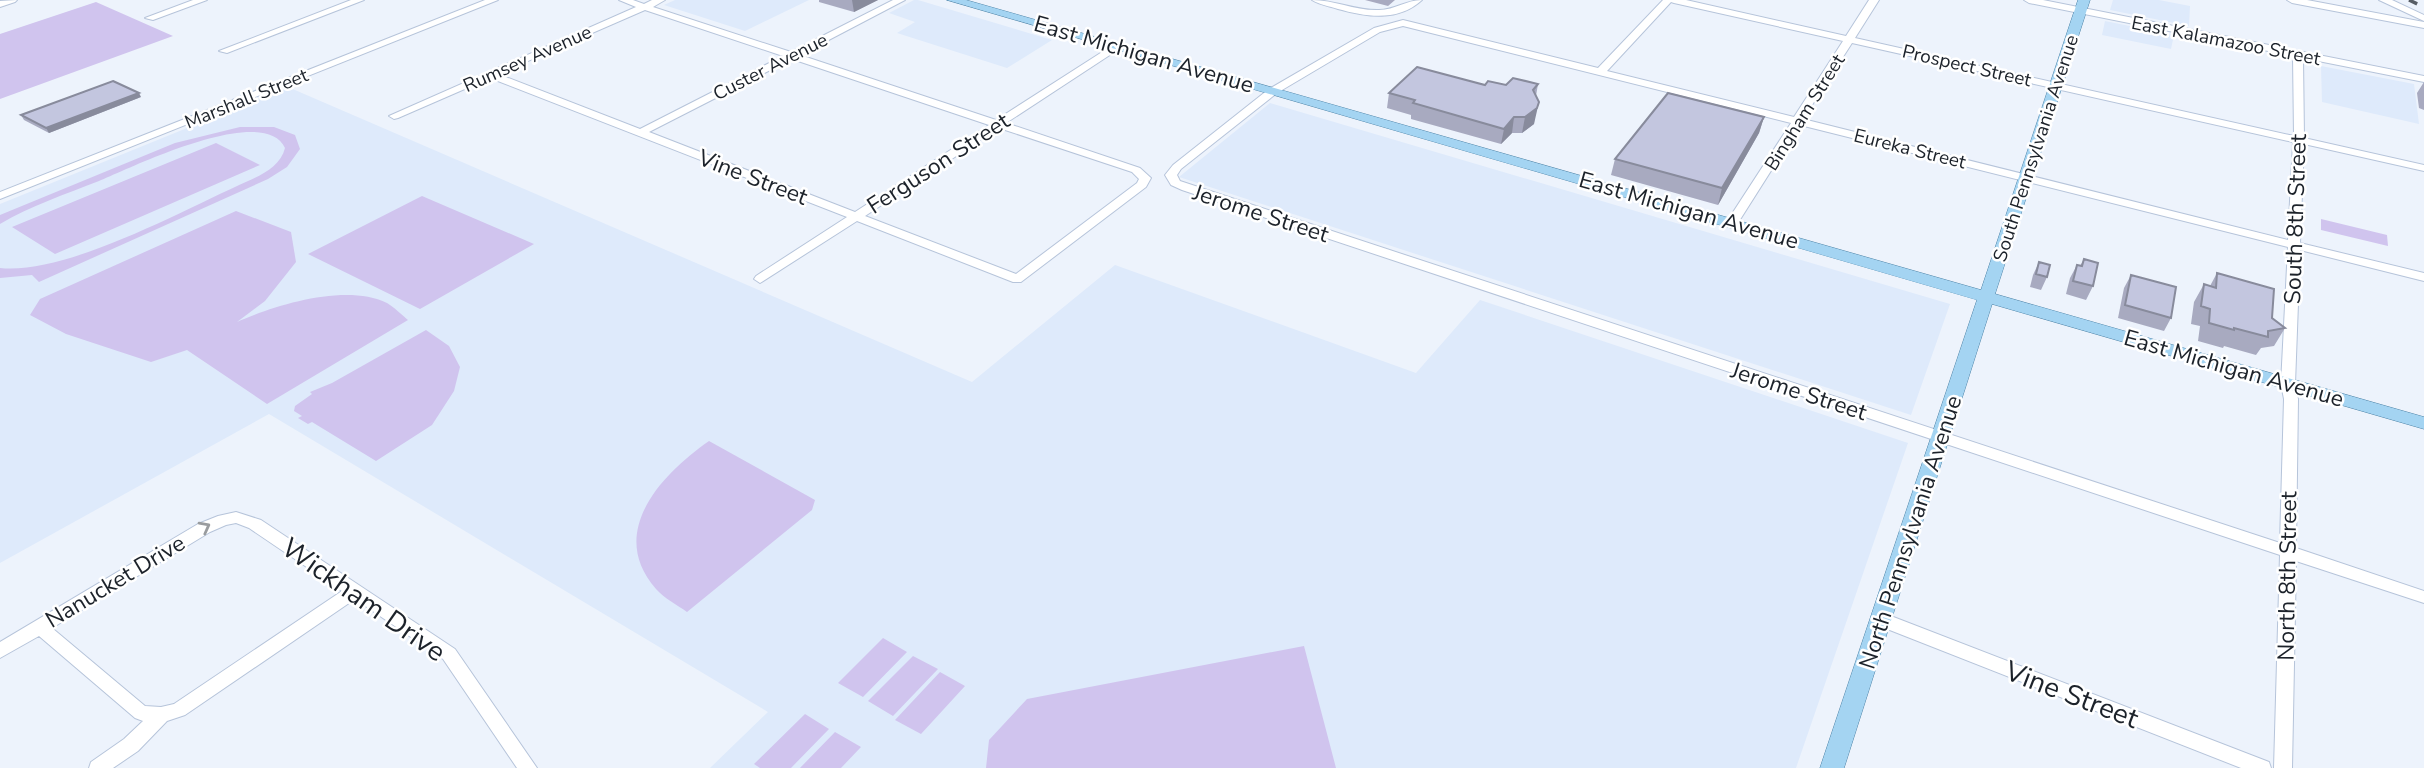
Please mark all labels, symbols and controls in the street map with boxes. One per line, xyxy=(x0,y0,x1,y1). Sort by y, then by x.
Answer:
street label: East Michigan Avenue xyxy=(1030,8,1257,101)
street label: East Kalamazoo Street xyxy=(2129,10,2323,72)
street label: Rumsey Avenue xyxy=(459,19,596,99)
street label: Custer Avenue xyxy=(709,27,832,107)
street label: South Pennsylvania Avenue xyxy=(1987,32,2085,265)
street label: Prospect Street xyxy=(1900,39,2034,94)
street label: Bingham Street xyxy=(1759,49,1851,176)
street label: Marshall Street xyxy=(181,62,312,136)
street label: Ferguson Street xyxy=(861,105,1016,221)
street label: Eureka Street xyxy=(1851,122,1969,176)
street label: South 8th Street xyxy=(2277,132,2314,305)
street label: Vine Street xyxy=(693,142,813,213)
street label: East Michigan Avenue xyxy=(1575,164,1802,257)
street label: Jerome Street xyxy=(1188,177,1334,250)
street label: East Michigan Avenue xyxy=(2120,322,2347,415)
street label: Jerome Street xyxy=(1726,355,1872,428)
street label: North Pennsylvania Avenue xyxy=(1852,391,1969,673)
street label: North 8th Street xyxy=(2271,490,2304,661)
one-way arrow xyxy=(198,522,211,536)
street label: Nanucket Drive xyxy=(40,528,191,635)
street label: Wickham Drive xyxy=(274,529,453,671)
street label: Vine Street xyxy=(1998,652,2144,738)

